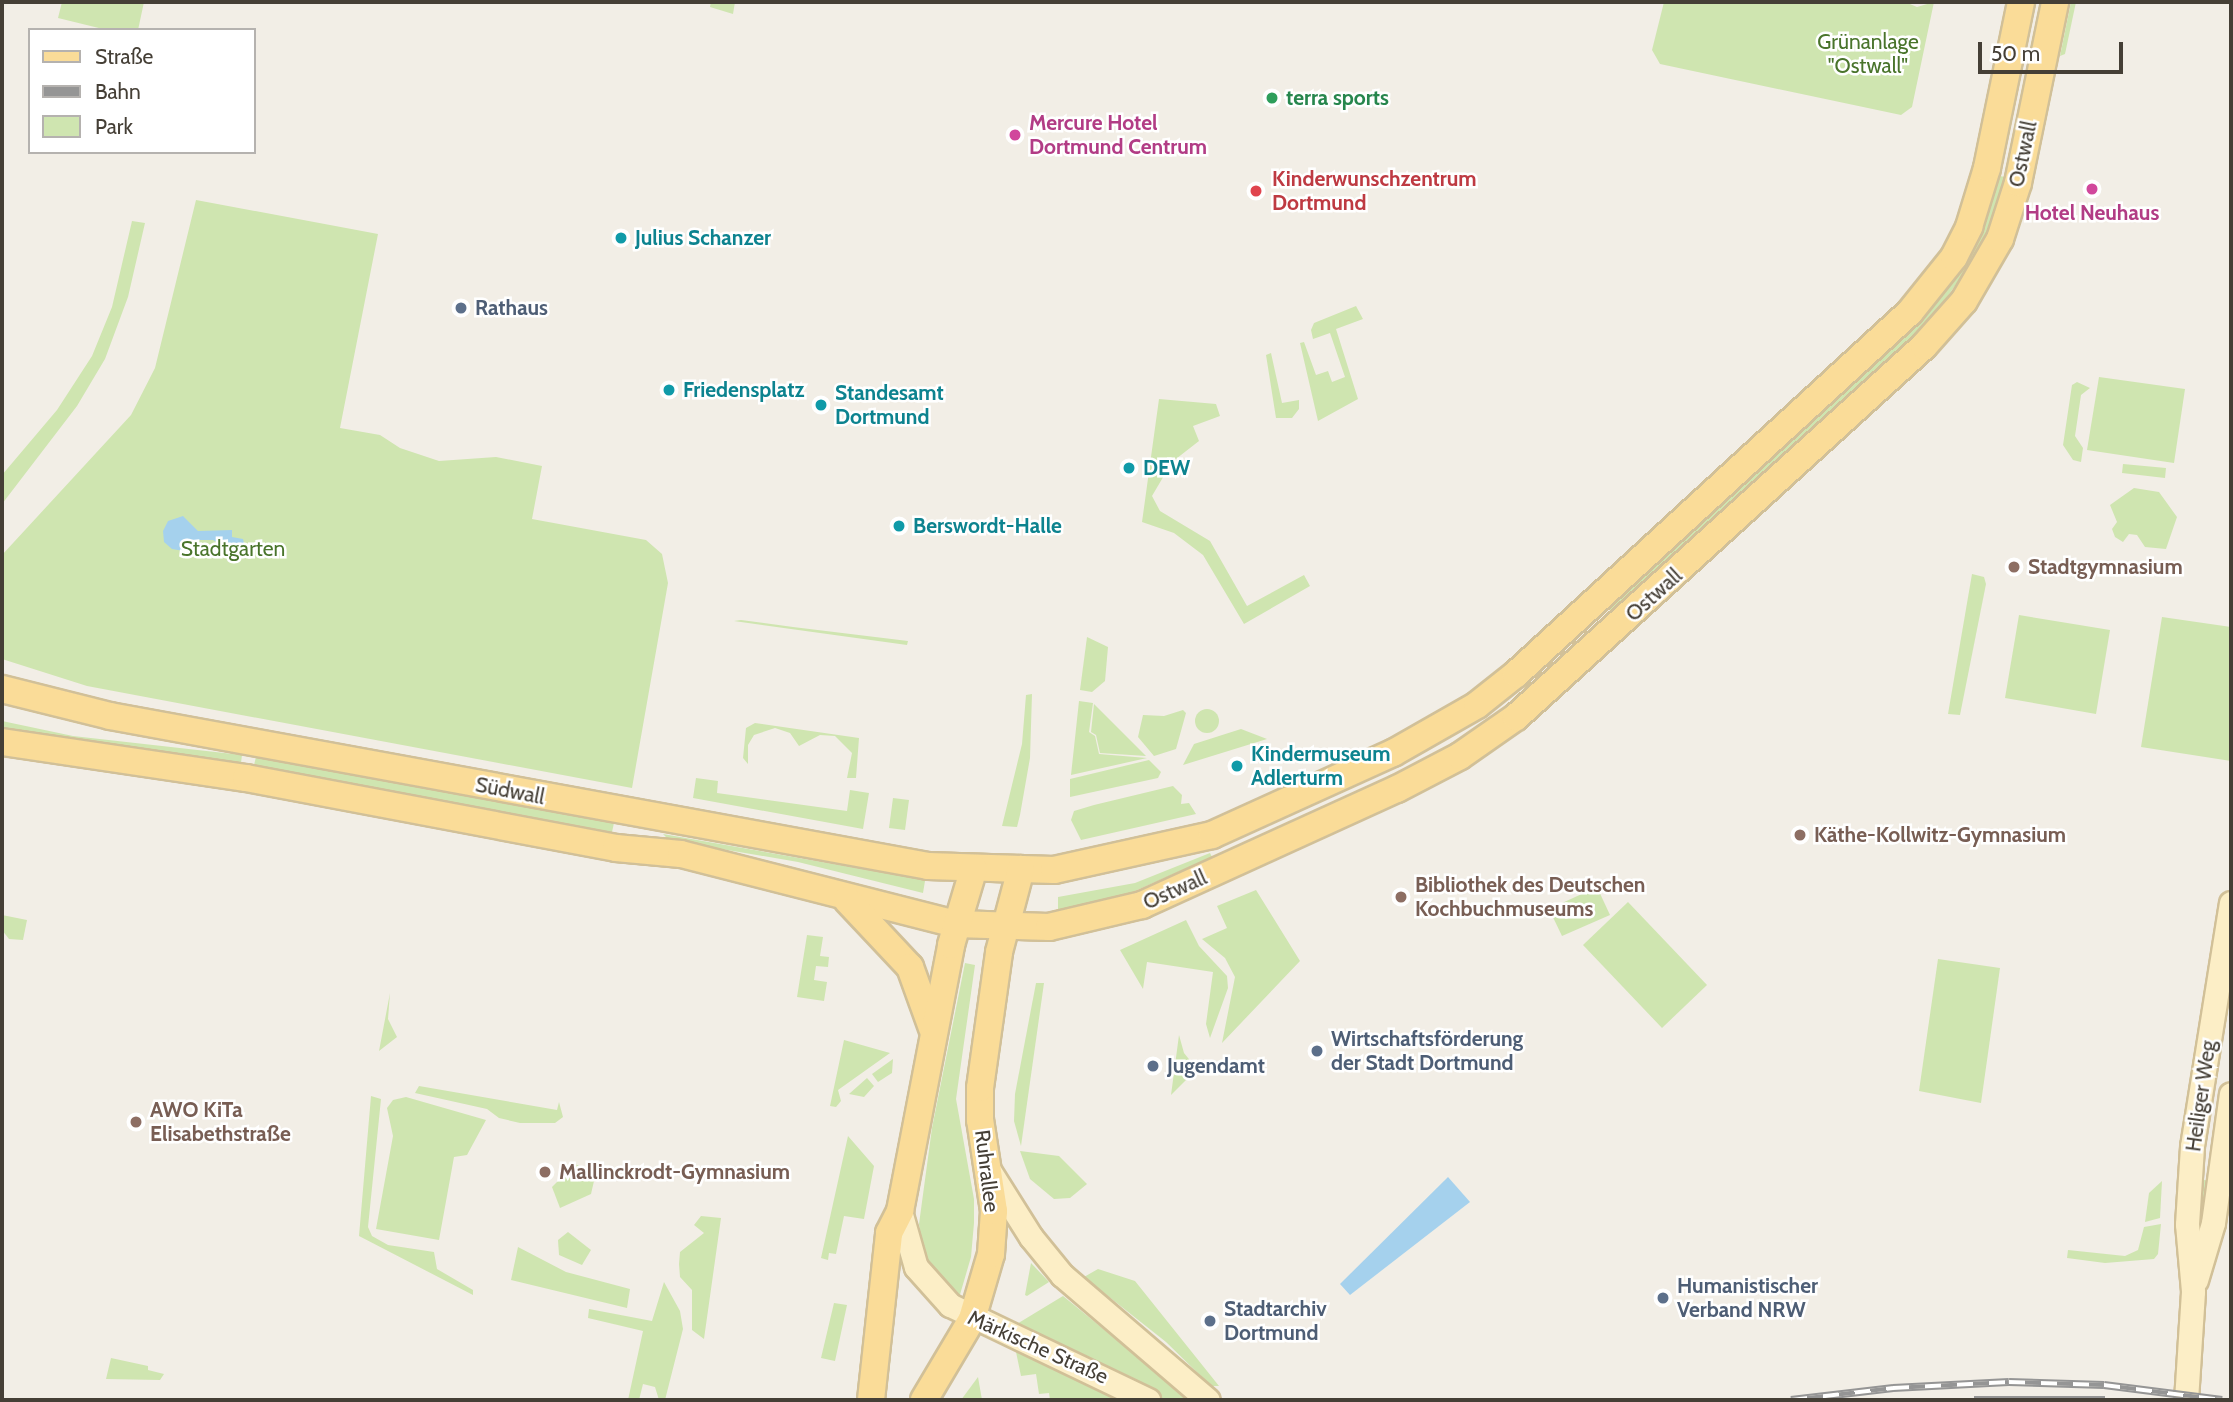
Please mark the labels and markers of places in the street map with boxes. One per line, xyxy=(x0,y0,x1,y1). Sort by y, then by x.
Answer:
place label: terra sports xyxy=(1286,85,1389,111)
marker: terra sports xyxy=(1264,90,1280,106)
place label: Mercure Hotel Dortmund Centrum xyxy=(1029,110,1207,160)
marker: Mercure Hotel Dortmund Centrum xyxy=(1007,127,1023,143)
place label: Kinderwunschzentrum Dortmund xyxy=(1272,166,1477,216)
marker: Kinderwunschzentrum Dortmund xyxy=(1246,181,1266,201)
marker: Hotel Neuhaus xyxy=(2084,181,2100,197)
place label: Hotel Neuhaus xyxy=(2025,200,2159,226)
place label: Julius Schanzer xyxy=(635,225,771,251)
marker: Julius Schanzer xyxy=(613,230,629,246)
place label: Rathaus xyxy=(475,295,548,321)
marker: Rathaus xyxy=(453,300,469,316)
place label: Friedensplatz xyxy=(683,377,804,403)
place label: Standesamt Dortmund xyxy=(835,380,944,430)
marker: Friedensplatz xyxy=(661,382,677,398)
marker: Standesamt Dortmund xyxy=(813,397,829,413)
place label: DEW xyxy=(1143,455,1190,481)
marker: DEW xyxy=(1121,460,1137,476)
place label: Berswordt-Halle xyxy=(913,513,1062,539)
marker: Berswordt-Halle xyxy=(891,518,907,534)
place label: Stadtgymnasium xyxy=(2028,554,2183,580)
marker: Stadtgymnasium xyxy=(2006,559,2022,575)
place label: Kindermuseum Adlerturm xyxy=(1251,741,1390,791)
marker: Kindermuseum Adlerturm xyxy=(1229,758,1245,774)
place label: Käthe-Kollwitz-Gymnasium xyxy=(1814,822,2066,848)
marker: Käthe-Kollwitz-Gymnasium xyxy=(1792,827,1808,843)
place label: Bibliothek des Deutschen Kochbuchmuseums xyxy=(1415,872,1645,922)
marker: Bibliothek des Deutschen Kochbuchmuseums xyxy=(1393,889,1409,905)
place label: Wirtschaftsförderung der Stadt Dortmund xyxy=(1331,1026,1523,1076)
marker: Wirtschaftsförderung der Stadt Dortmund xyxy=(1309,1043,1325,1059)
place label: Jugendamt xyxy=(1167,1053,1265,1079)
marker: Jugendamt xyxy=(1145,1058,1161,1074)
place label: AWO KiTa Elisabethstraße xyxy=(150,1097,291,1147)
marker: AWO KiTa Elisabethstraße xyxy=(128,1114,144,1130)
place label: Mallinckrodt-Gymnasium xyxy=(559,1159,790,1185)
marker: Mallinckrodt-Gymnasium xyxy=(537,1164,553,1180)
place label: Humanistischer Verband NRW xyxy=(1677,1273,1818,1323)
marker: Humanistischer Verband NRW xyxy=(1655,1290,1671,1306)
place label: Stadtarchiv Dortmund xyxy=(1224,1296,1327,1346)
marker: Stadtarchiv Dortmund xyxy=(1202,1313,1218,1329)

